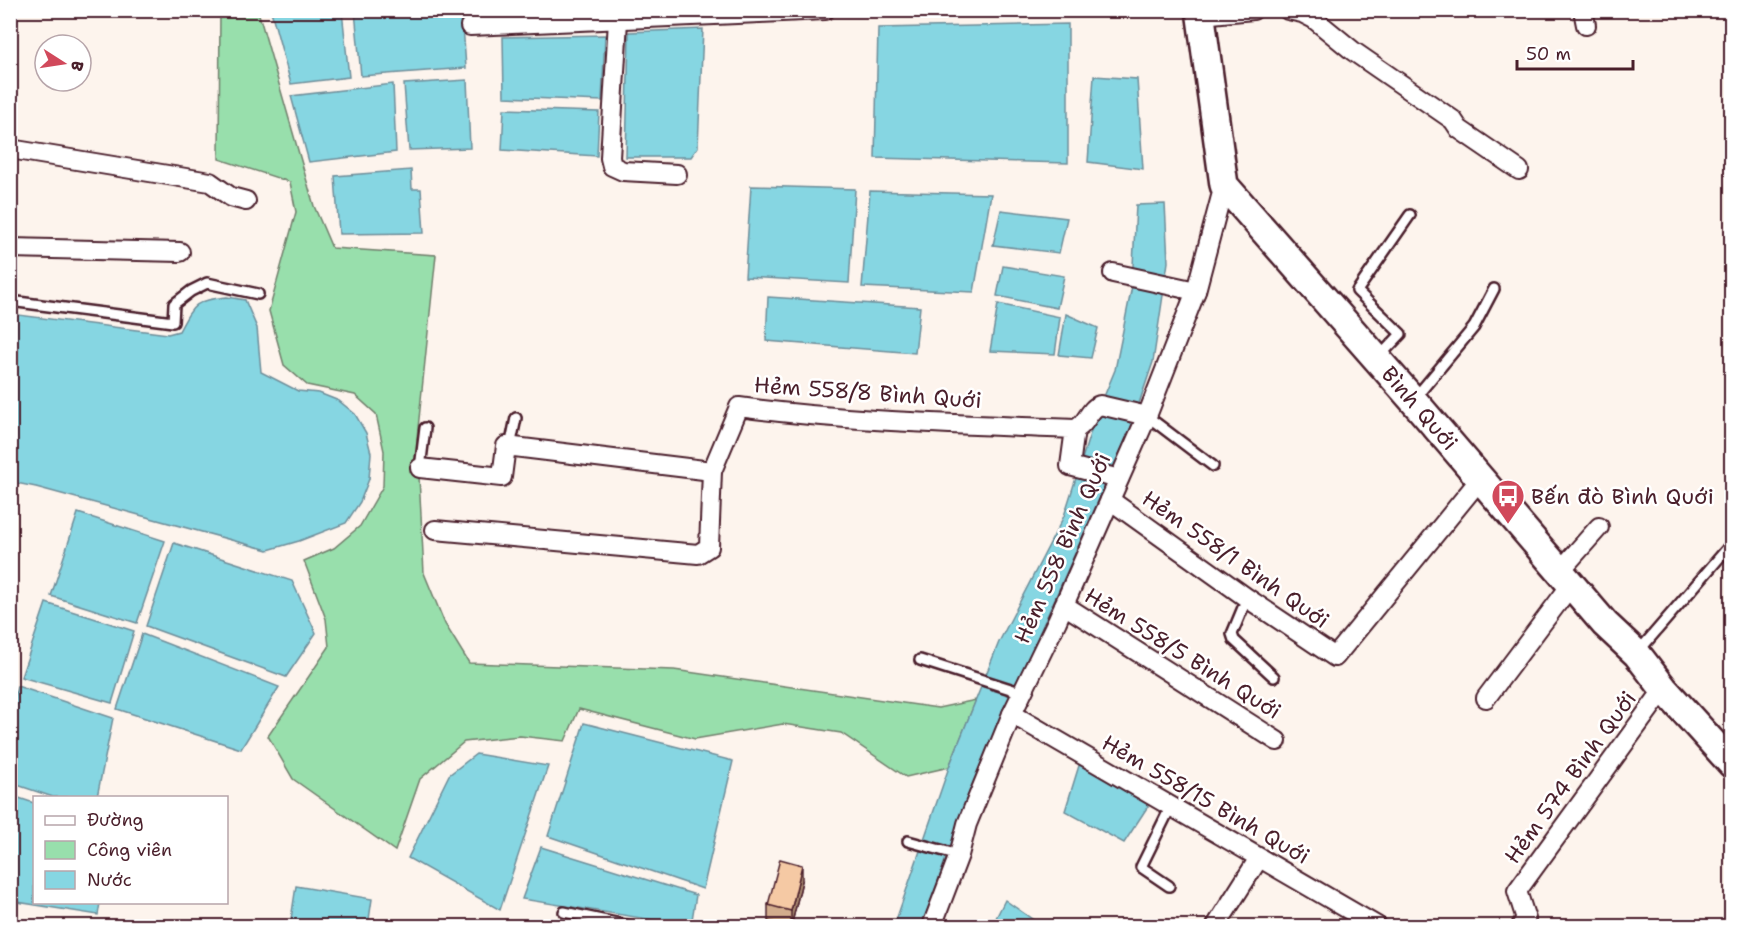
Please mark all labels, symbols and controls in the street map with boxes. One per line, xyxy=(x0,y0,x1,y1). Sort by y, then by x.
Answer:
north arrow xyxy=(33,33,93,93)
scale bar xyxy=(1517,33,1632,71)
text: 50 m xyxy=(1526,42,1571,66)
text: B xyxy=(66,59,88,73)
street label: Bình Quới xyxy=(1375,360,1464,456)
street label: Hẻm 558/8 Bình Quới xyxy=(753,370,983,415)
street label: Hẻm 558 Bình Quới xyxy=(1007,448,1118,648)
bus stop icon: Bến đò Bình Quới xyxy=(1490,478,1526,525)
place label: Bến đò Bình Quới xyxy=(1531,482,1714,511)
street label: Hẻm 558/1 Bình Quới xyxy=(1136,484,1335,635)
street label: Hẻm 558/5 Bình Quới xyxy=(1079,581,1286,726)
street label: Hẻm 574 Bình Quới xyxy=(1498,685,1643,869)
street label: Hẻm 558/15 Bình Quới xyxy=(1097,728,1315,871)
legend xyxy=(33,796,228,904)
text: Đường xyxy=(87,808,144,832)
text: Công viên xyxy=(87,838,172,862)
text: Nước xyxy=(87,868,132,892)

